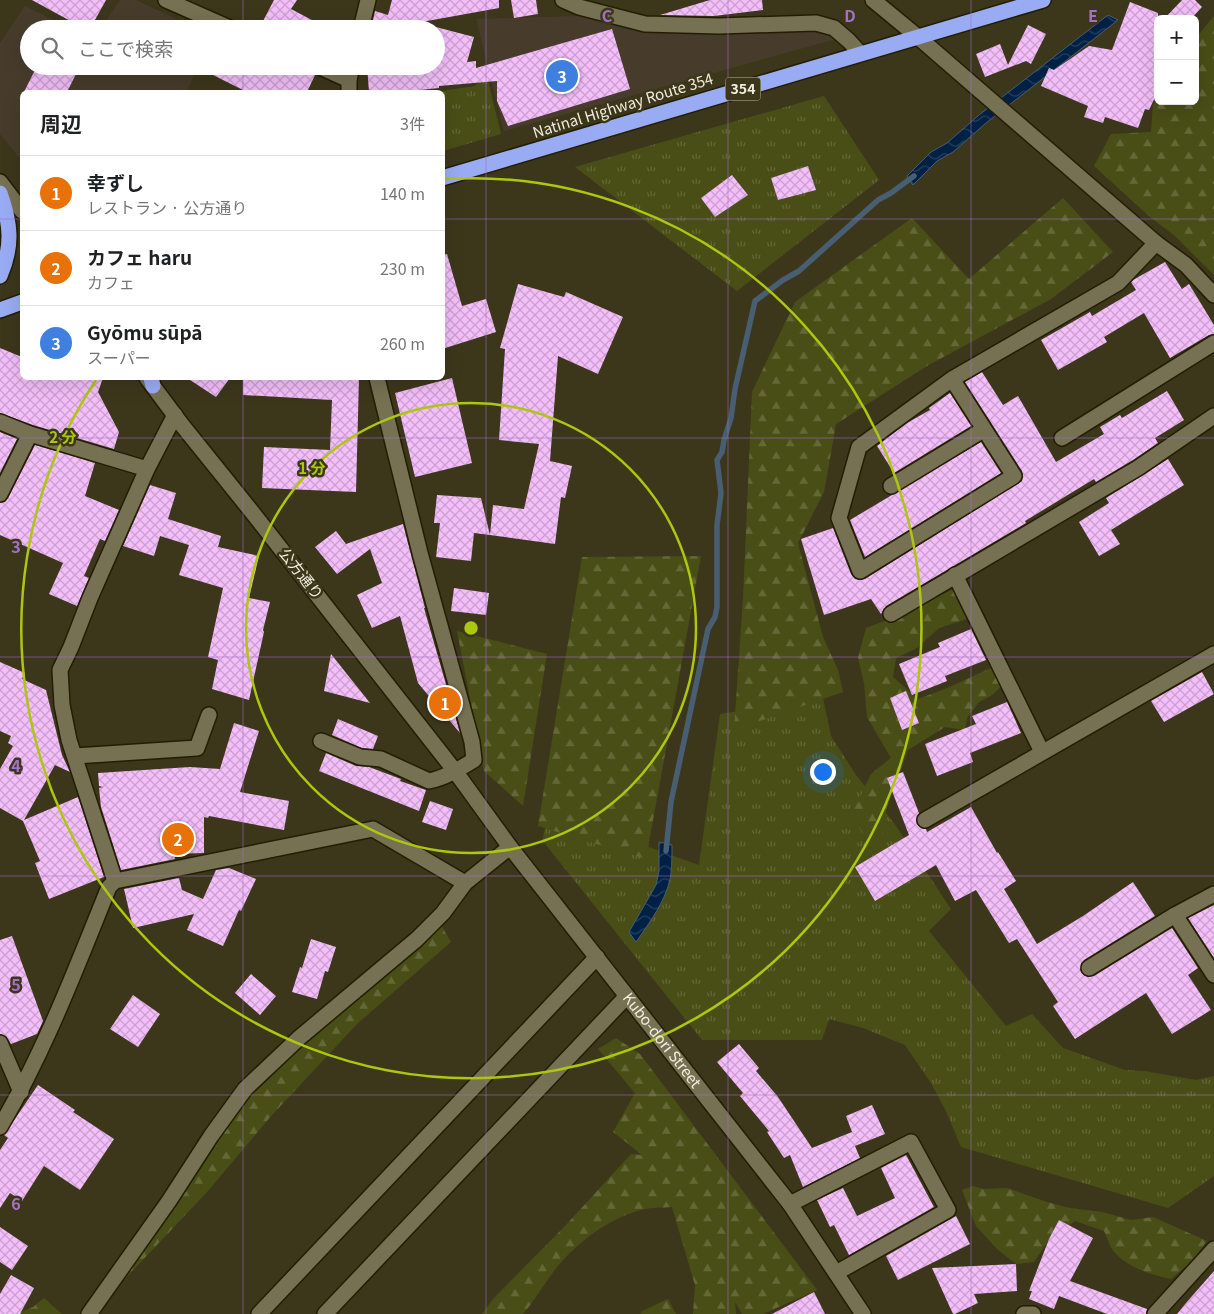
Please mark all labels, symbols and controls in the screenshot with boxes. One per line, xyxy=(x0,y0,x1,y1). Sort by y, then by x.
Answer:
text: C xyxy=(602,3,613,27)
text: D xyxy=(844,3,856,27)
text: E xyxy=(1088,3,1098,27)
map controls xyxy=(1154,15,1199,105)
button: + xyxy=(1154,15,1199,60)
search box xyxy=(20,20,445,75)
icon: search xyxy=(38,34,66,62)
text: ここで検索 xyxy=(78,34,173,61)
pin: 3 xyxy=(546,57,578,95)
button: − xyxy=(1154,60,1199,105)
street label: Natinal Highway Route 354 xyxy=(531,70,715,142)
road number: 354 xyxy=(726,78,760,100)
text: 周辺 xyxy=(40,108,82,138)
text: 3件 xyxy=(400,111,425,135)
text: 幸ずし xyxy=(87,168,144,195)
text: 1 xyxy=(51,181,61,205)
text: 140 m xyxy=(380,181,425,205)
text: レストラン · 公方通り xyxy=(87,195,247,219)
text: カフェ haru xyxy=(87,243,192,270)
text: 2 xyxy=(51,256,61,280)
text: 230 m xyxy=(380,256,425,280)
text: カフェ xyxy=(87,270,135,294)
text: Gyōmu sūpā xyxy=(87,318,202,345)
text: 3 xyxy=(51,331,61,355)
text: 260 m xyxy=(380,331,425,355)
text: スーパー xyxy=(87,345,151,369)
text: 2 分 xyxy=(49,426,77,447)
text: 1 分 xyxy=(298,457,326,478)
text: 3 xyxy=(11,534,21,558)
street label: 公方通り xyxy=(275,543,329,603)
centre of rings xyxy=(462,619,480,637)
pin: 1 xyxy=(429,684,461,722)
text: 4 xyxy=(11,753,21,777)
your location xyxy=(810,759,836,785)
pin: 2 xyxy=(162,820,194,858)
text: 5 xyxy=(11,972,21,996)
street label: Kubo-dori Street xyxy=(619,987,707,1092)
text: 6 xyxy=(11,1191,21,1215)

